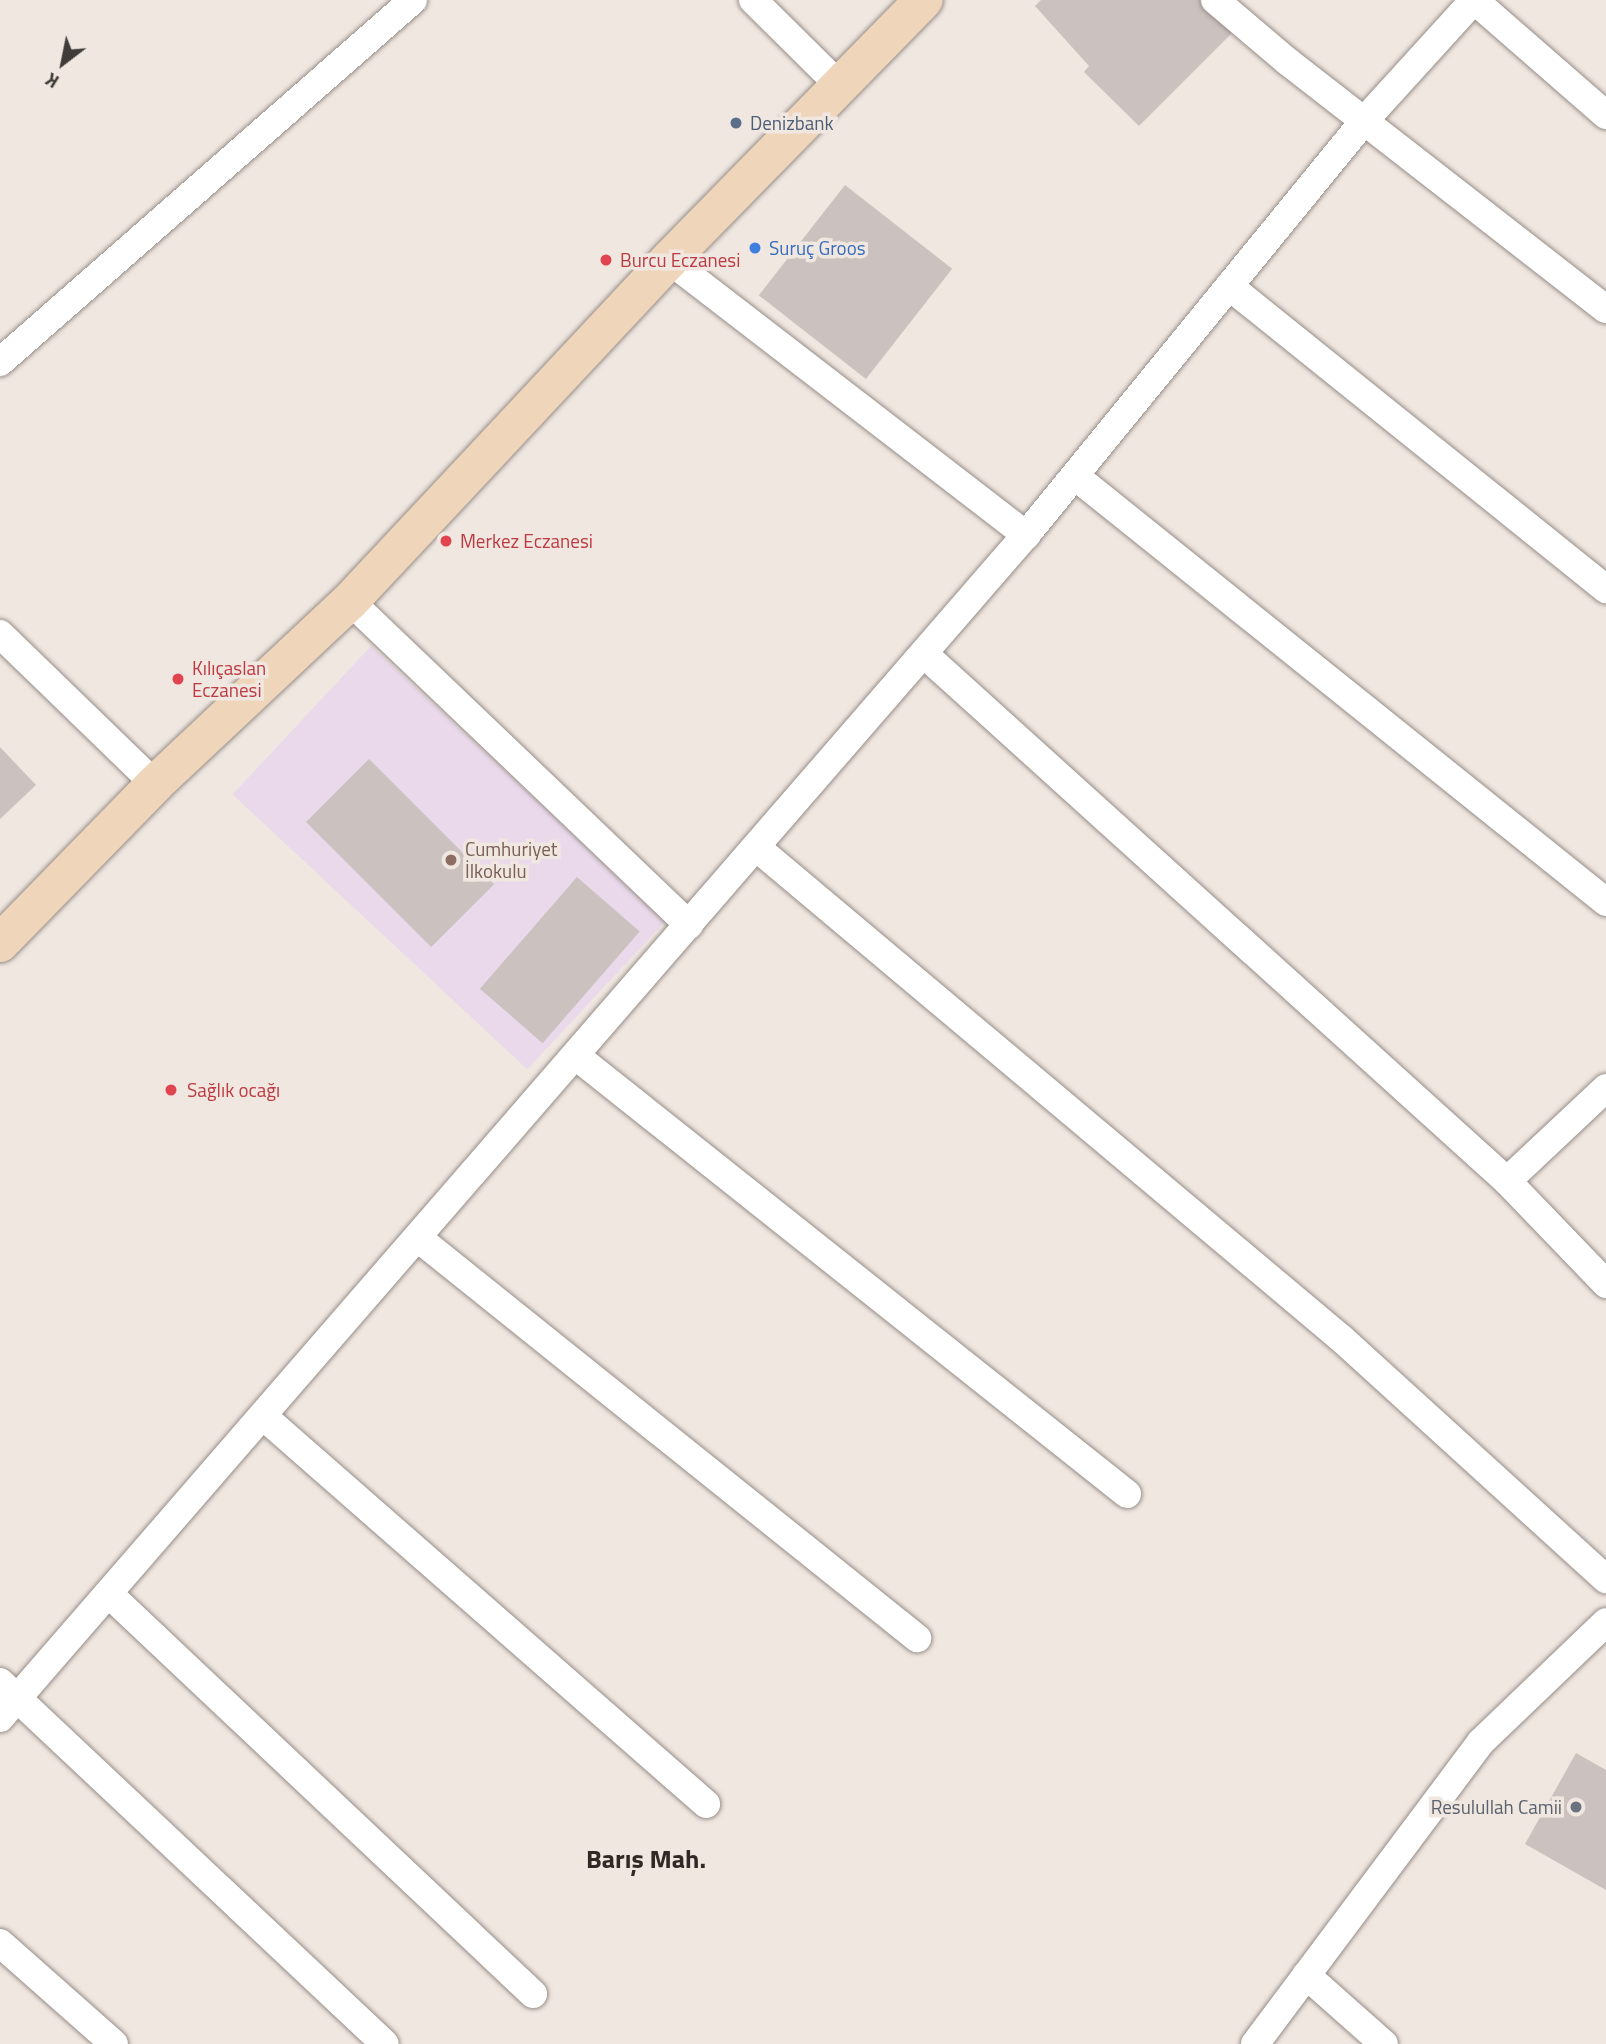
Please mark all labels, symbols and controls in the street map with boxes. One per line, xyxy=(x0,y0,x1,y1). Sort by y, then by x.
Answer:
north arrow xyxy=(28,28,98,98)
text: K xyxy=(39,66,64,97)
place label: Denizbank xyxy=(750,112,834,134)
marker: Denizbank xyxy=(728,115,744,131)
place label: Suruç Groos xyxy=(769,237,866,259)
marker: Suruç Groos xyxy=(747,240,763,256)
place label: Burcu Eczanesi xyxy=(620,249,740,271)
marker: Burcu Eczanesi xyxy=(598,252,614,268)
place label: Merkez Eczanesi xyxy=(460,530,593,552)
marker: Merkez Eczanesi xyxy=(438,533,454,549)
place label: Kılıçaslan Eczanesi xyxy=(192,657,266,701)
marker: Kılıçaslan Eczanesi xyxy=(170,671,186,687)
place label: Cumhuriyet İlkokulu xyxy=(465,838,557,882)
marker: Cumhuriyet İlkokulu xyxy=(443,852,459,868)
place label: Sağlık ocağı xyxy=(187,1079,280,1101)
marker: Sağlık ocağı xyxy=(161,1080,181,1100)
place label: Resulullah Camii xyxy=(1431,1796,1562,1818)
marker: Resulullah Camii xyxy=(1568,1799,1584,1815)
district label: Barış Mah. xyxy=(586,1843,706,1875)

